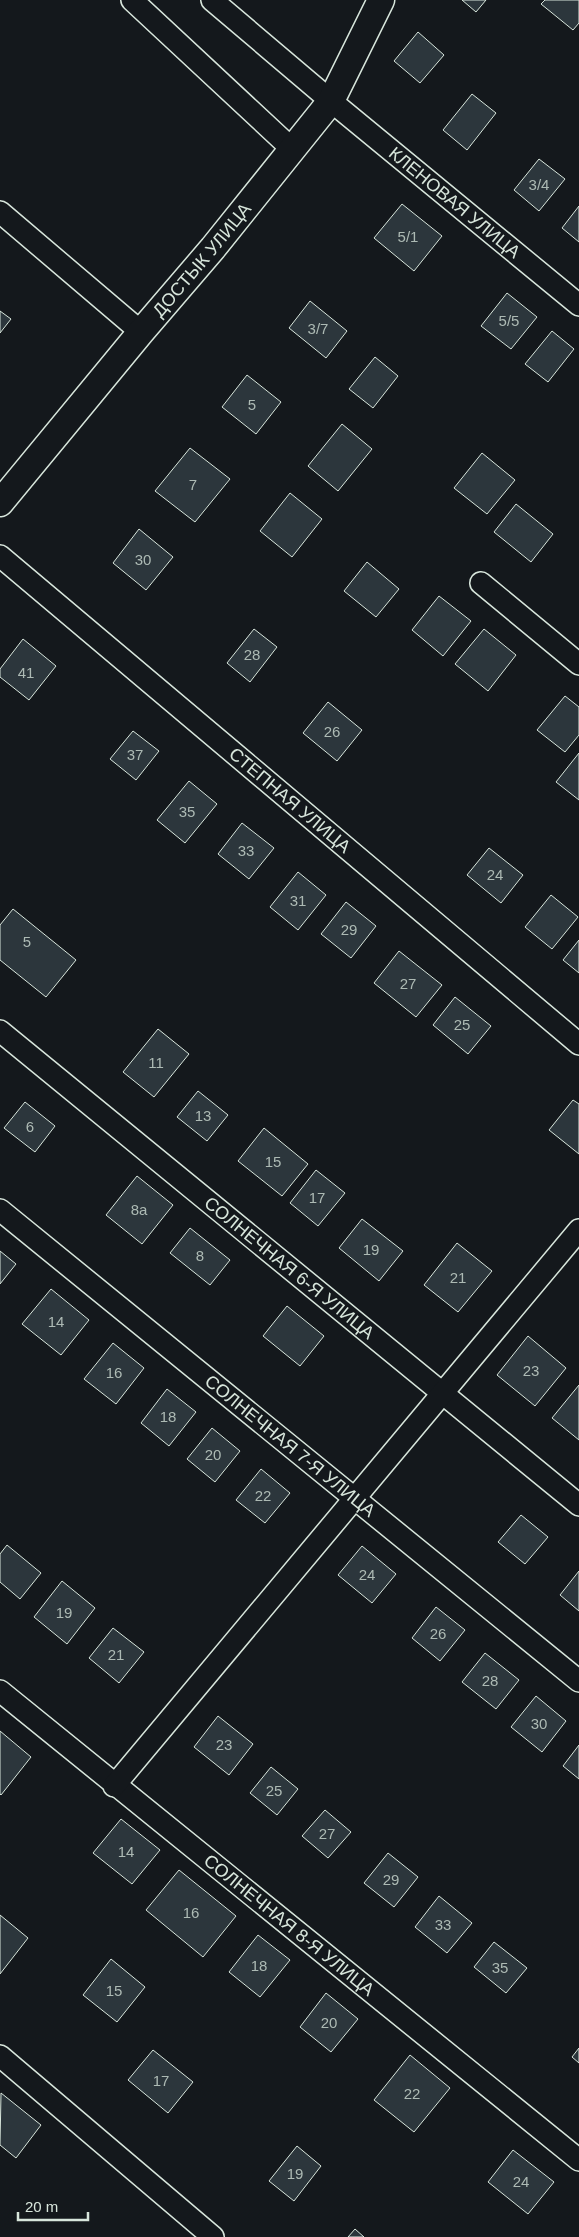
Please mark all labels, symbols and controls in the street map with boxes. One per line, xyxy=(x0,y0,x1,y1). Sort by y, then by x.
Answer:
street label: КЛЕНОВАЯ УЛИЦА xyxy=(385,143,524,262)
house number: 3/4 xyxy=(529,176,549,193)
street label: ДОСТЫК УЛИЦА xyxy=(149,199,255,321)
house number: 5/1 xyxy=(398,228,418,245)
house number: 5/5 xyxy=(499,312,519,329)
house number: 3/7 xyxy=(308,320,328,337)
house number: 5 xyxy=(248,396,256,413)
house number: 7 xyxy=(189,476,197,493)
house number: 30 xyxy=(135,551,151,568)
house number: 28 xyxy=(244,646,260,663)
house number: 41 xyxy=(18,664,34,681)
house number: 26 xyxy=(324,723,340,740)
street label: СТЕПНАЯ УЛИЦА xyxy=(225,744,354,857)
house number: 37 xyxy=(127,746,143,763)
house number: 35 xyxy=(179,803,195,820)
house number: 33 xyxy=(238,842,254,859)
house number: 24 xyxy=(487,866,503,883)
house number: 31 xyxy=(290,892,306,909)
house number: 29 xyxy=(341,921,357,938)
house number: 5 xyxy=(23,933,31,950)
house number: 27 xyxy=(400,975,416,992)
house number: 25 xyxy=(454,1016,470,1033)
house number: 11 xyxy=(148,1054,164,1071)
house number: 13 xyxy=(195,1107,211,1124)
house number: 6 xyxy=(26,1118,34,1135)
house number: 15 xyxy=(265,1153,281,1170)
house number: 17 xyxy=(309,1189,325,1206)
street label: СОЛНЕЧНАЯ 6-Я УЛИЦА xyxy=(201,1193,378,1343)
house number: 8а xyxy=(131,1201,148,1218)
house number: 19 xyxy=(363,1241,379,1258)
house number: 8 xyxy=(196,1247,204,1264)
house number: 21 xyxy=(450,1269,466,1286)
house number: 14 xyxy=(48,1313,64,1330)
house number: 23 xyxy=(523,1362,539,1379)
house number: 16 xyxy=(106,1364,122,1381)
street label: СОЛНЕЧНАЯ 7-Я УЛИЦА xyxy=(201,1371,379,1521)
house number: 18 xyxy=(160,1408,176,1425)
house number: 20 xyxy=(205,1446,221,1463)
house number: 22 xyxy=(255,1487,271,1504)
house number: 24 xyxy=(359,1566,375,1583)
house number: 19 xyxy=(56,1604,72,1621)
house number: 26 xyxy=(430,1625,446,1642)
house number: 21 xyxy=(108,1646,124,1663)
house number: 28 xyxy=(482,1672,498,1689)
house number: 30 xyxy=(531,1715,547,1732)
house number: 23 xyxy=(216,1736,232,1753)
house number: 25 xyxy=(266,1782,282,1799)
house number: 27 xyxy=(319,1825,335,1842)
house number: 14 xyxy=(118,1843,134,1860)
street label: СОЛНЕЧНАЯ 8-Я УЛИЦА xyxy=(200,1850,378,2000)
house number: 29 xyxy=(383,1871,399,1888)
house number: 16 xyxy=(183,1904,199,1921)
house number: 33 xyxy=(435,1916,451,1933)
house number: 18 xyxy=(251,1957,267,1974)
house number: 35 xyxy=(492,1959,508,1976)
house number: 15 xyxy=(106,1982,122,1999)
house number: 20 xyxy=(321,2014,337,2031)
house number: 17 xyxy=(153,2072,169,2089)
house number: 22 xyxy=(404,2085,420,2102)
house number: 19 xyxy=(287,2165,303,2182)
house number: 24 xyxy=(513,2173,529,2190)
scale bar xyxy=(18,2190,88,2222)
text: 20 m xyxy=(25,2198,58,2215)

